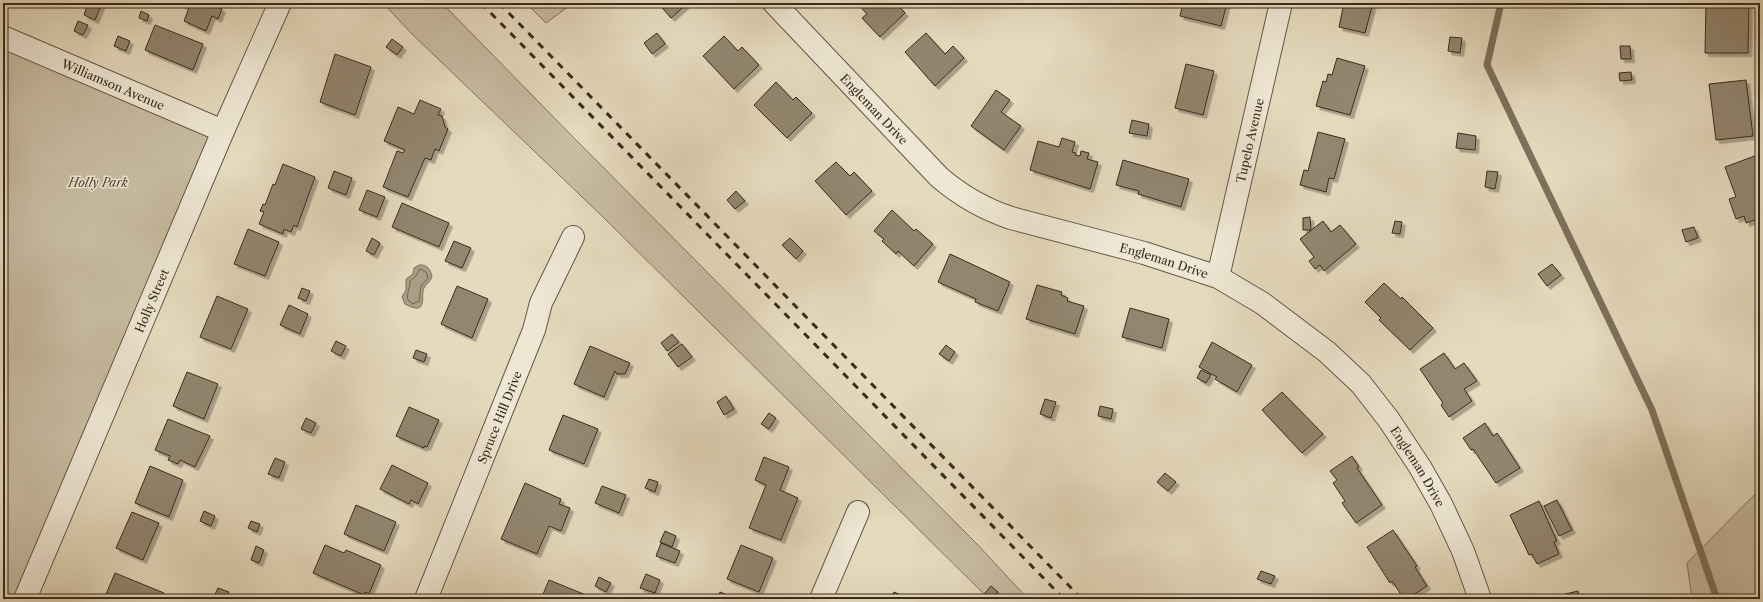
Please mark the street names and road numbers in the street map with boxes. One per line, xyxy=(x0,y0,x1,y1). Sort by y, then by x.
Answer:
street label: Williamson Avenue xyxy=(59,55,167,113)
street label: Engleman Drive xyxy=(837,70,912,148)
street label: Tupelo Avenue xyxy=(1232,96,1266,184)
street label: Engleman Drive xyxy=(1118,239,1211,281)
street label: Holly Street xyxy=(131,266,172,335)
street label: Spruce Hill Drive xyxy=(474,368,524,466)
street label: Engleman Drive xyxy=(1388,423,1449,510)

